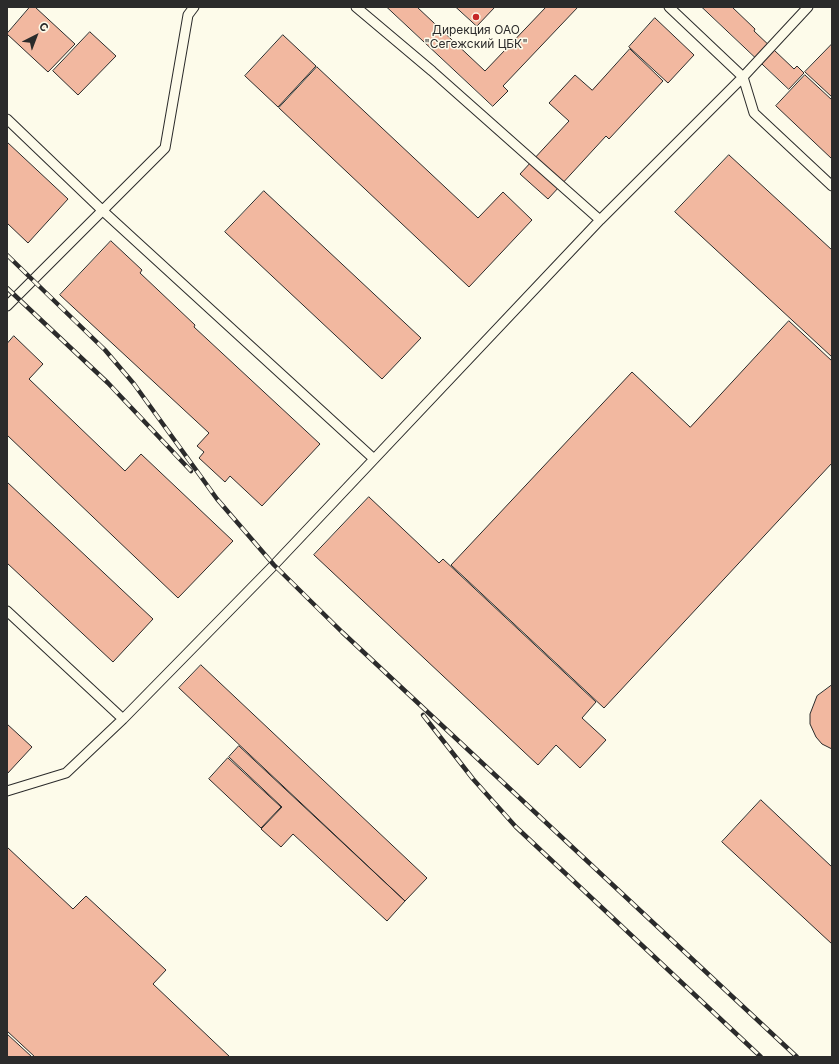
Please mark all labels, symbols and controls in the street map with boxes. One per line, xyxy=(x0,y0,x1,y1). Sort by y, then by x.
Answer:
marker: Дирекция ОАО "Сегежский ЦБК" xyxy=(471,12,481,22)
north arrow xyxy=(16,16,56,56)
text: С xyxy=(36,19,52,35)
place label: Дирекция ОАО "Сегежский ЦБК" xyxy=(424,23,528,51)

